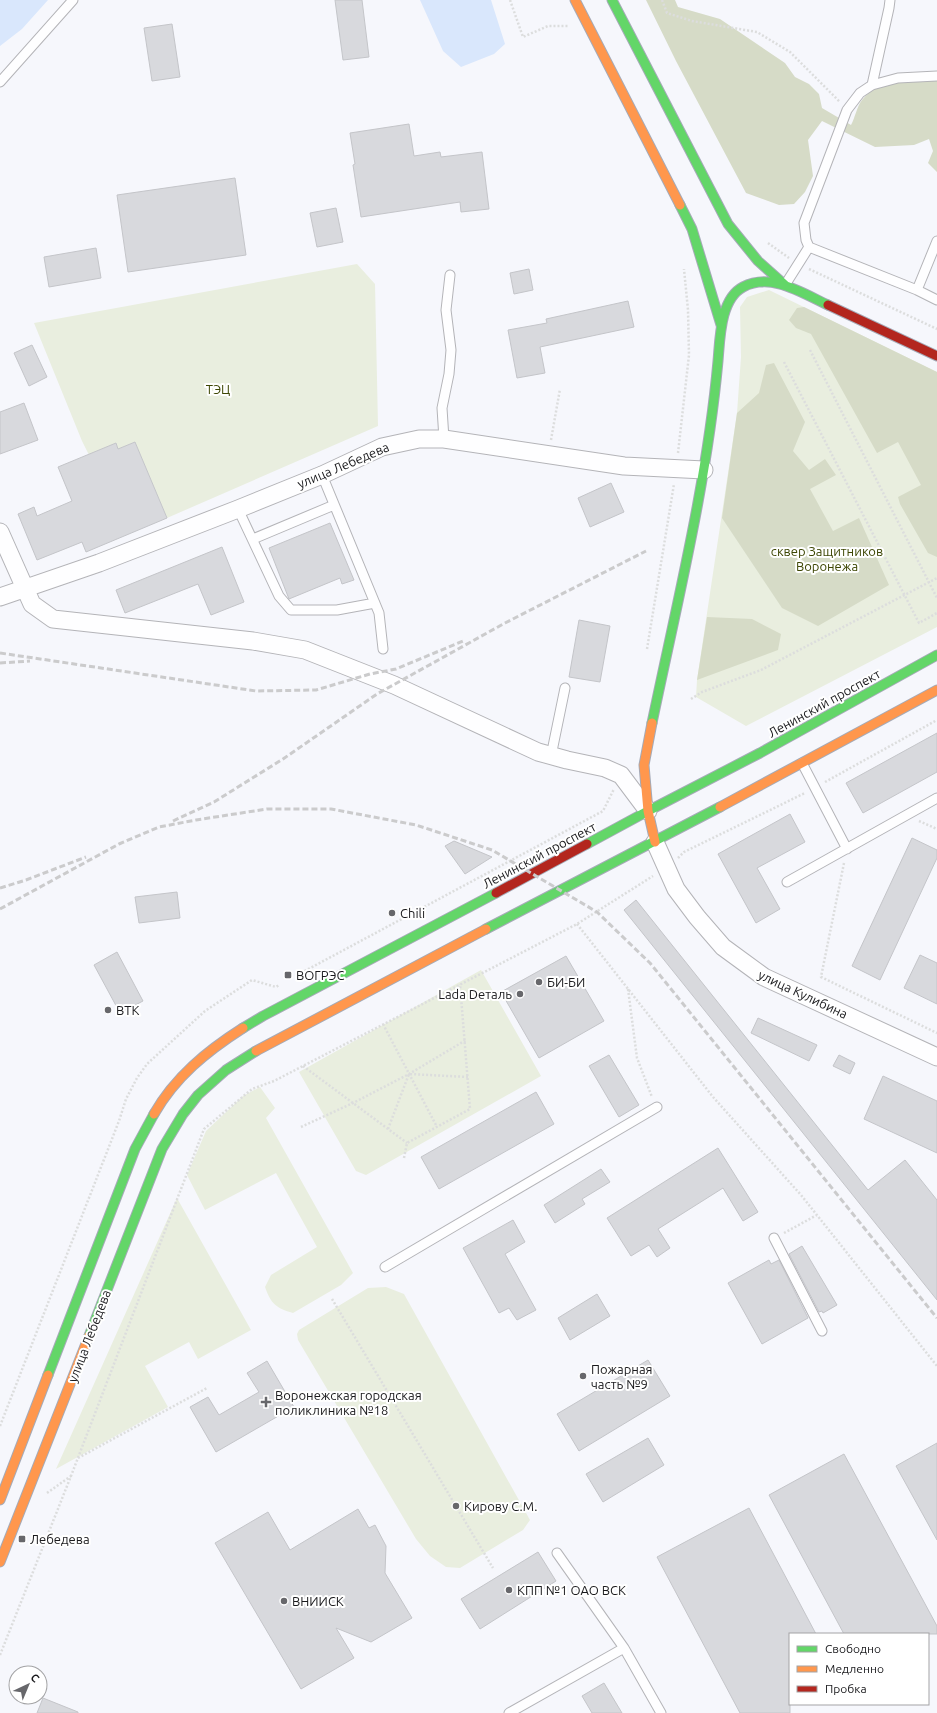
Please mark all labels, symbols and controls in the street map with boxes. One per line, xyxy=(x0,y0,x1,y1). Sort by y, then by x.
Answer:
park label: ТЭЦ xyxy=(206,382,230,396)
street label: улица Лебедева xyxy=(295,439,391,491)
park label: сквер Защитников Воронежа xyxy=(771,544,883,573)
street label: Ленинский проспект xyxy=(765,666,883,740)
street label: Ленинский проспект xyxy=(480,819,598,891)
place label: Chili xyxy=(400,906,425,920)
marker: Chili xyxy=(387,908,397,918)
street label: улица Кулибина xyxy=(756,967,850,1021)
place label: ВОГРЭС xyxy=(296,968,345,982)
marker: ВОГРЭС xyxy=(283,970,293,980)
place label: БИ-БИ xyxy=(547,975,585,989)
marker: БИ-БИ xyxy=(534,977,544,987)
place label: Lada Dеталь xyxy=(438,987,512,1001)
marker: Lada Dеталь xyxy=(515,989,525,999)
place label: ВТК xyxy=(116,1003,139,1017)
marker: ВТК xyxy=(103,1005,113,1015)
street label: улица Лебедева xyxy=(65,1288,113,1384)
place label: Пожарная часть №9 xyxy=(591,1362,653,1391)
marker: Пожарная часть №9 xyxy=(578,1371,588,1381)
place label: Воронежская городская поликлиника №18 xyxy=(275,1388,422,1417)
marker: Воронежская городская поликлиника №18 xyxy=(260,1396,272,1408)
place label: Кирову С.М. xyxy=(464,1499,538,1513)
marker: Кирову С.М. xyxy=(451,1501,461,1511)
place label: Лебедева xyxy=(30,1532,90,1546)
marker: Лебедева xyxy=(17,1534,27,1544)
place label: КПП №1 ОАО ВСК xyxy=(517,1583,626,1597)
marker: КПП №1 ОАО ВСК xyxy=(504,1585,514,1595)
place label: ВНИИСК xyxy=(292,1594,344,1608)
marker: ВНИИСК xyxy=(279,1596,289,1606)
legend xyxy=(789,1633,929,1705)
text: Свободно xyxy=(825,1642,881,1655)
text: Медленно xyxy=(825,1662,884,1675)
north arrow xyxy=(8,1665,48,1705)
text: С xyxy=(28,1671,42,1685)
text: Пробка xyxy=(825,1682,867,1695)

